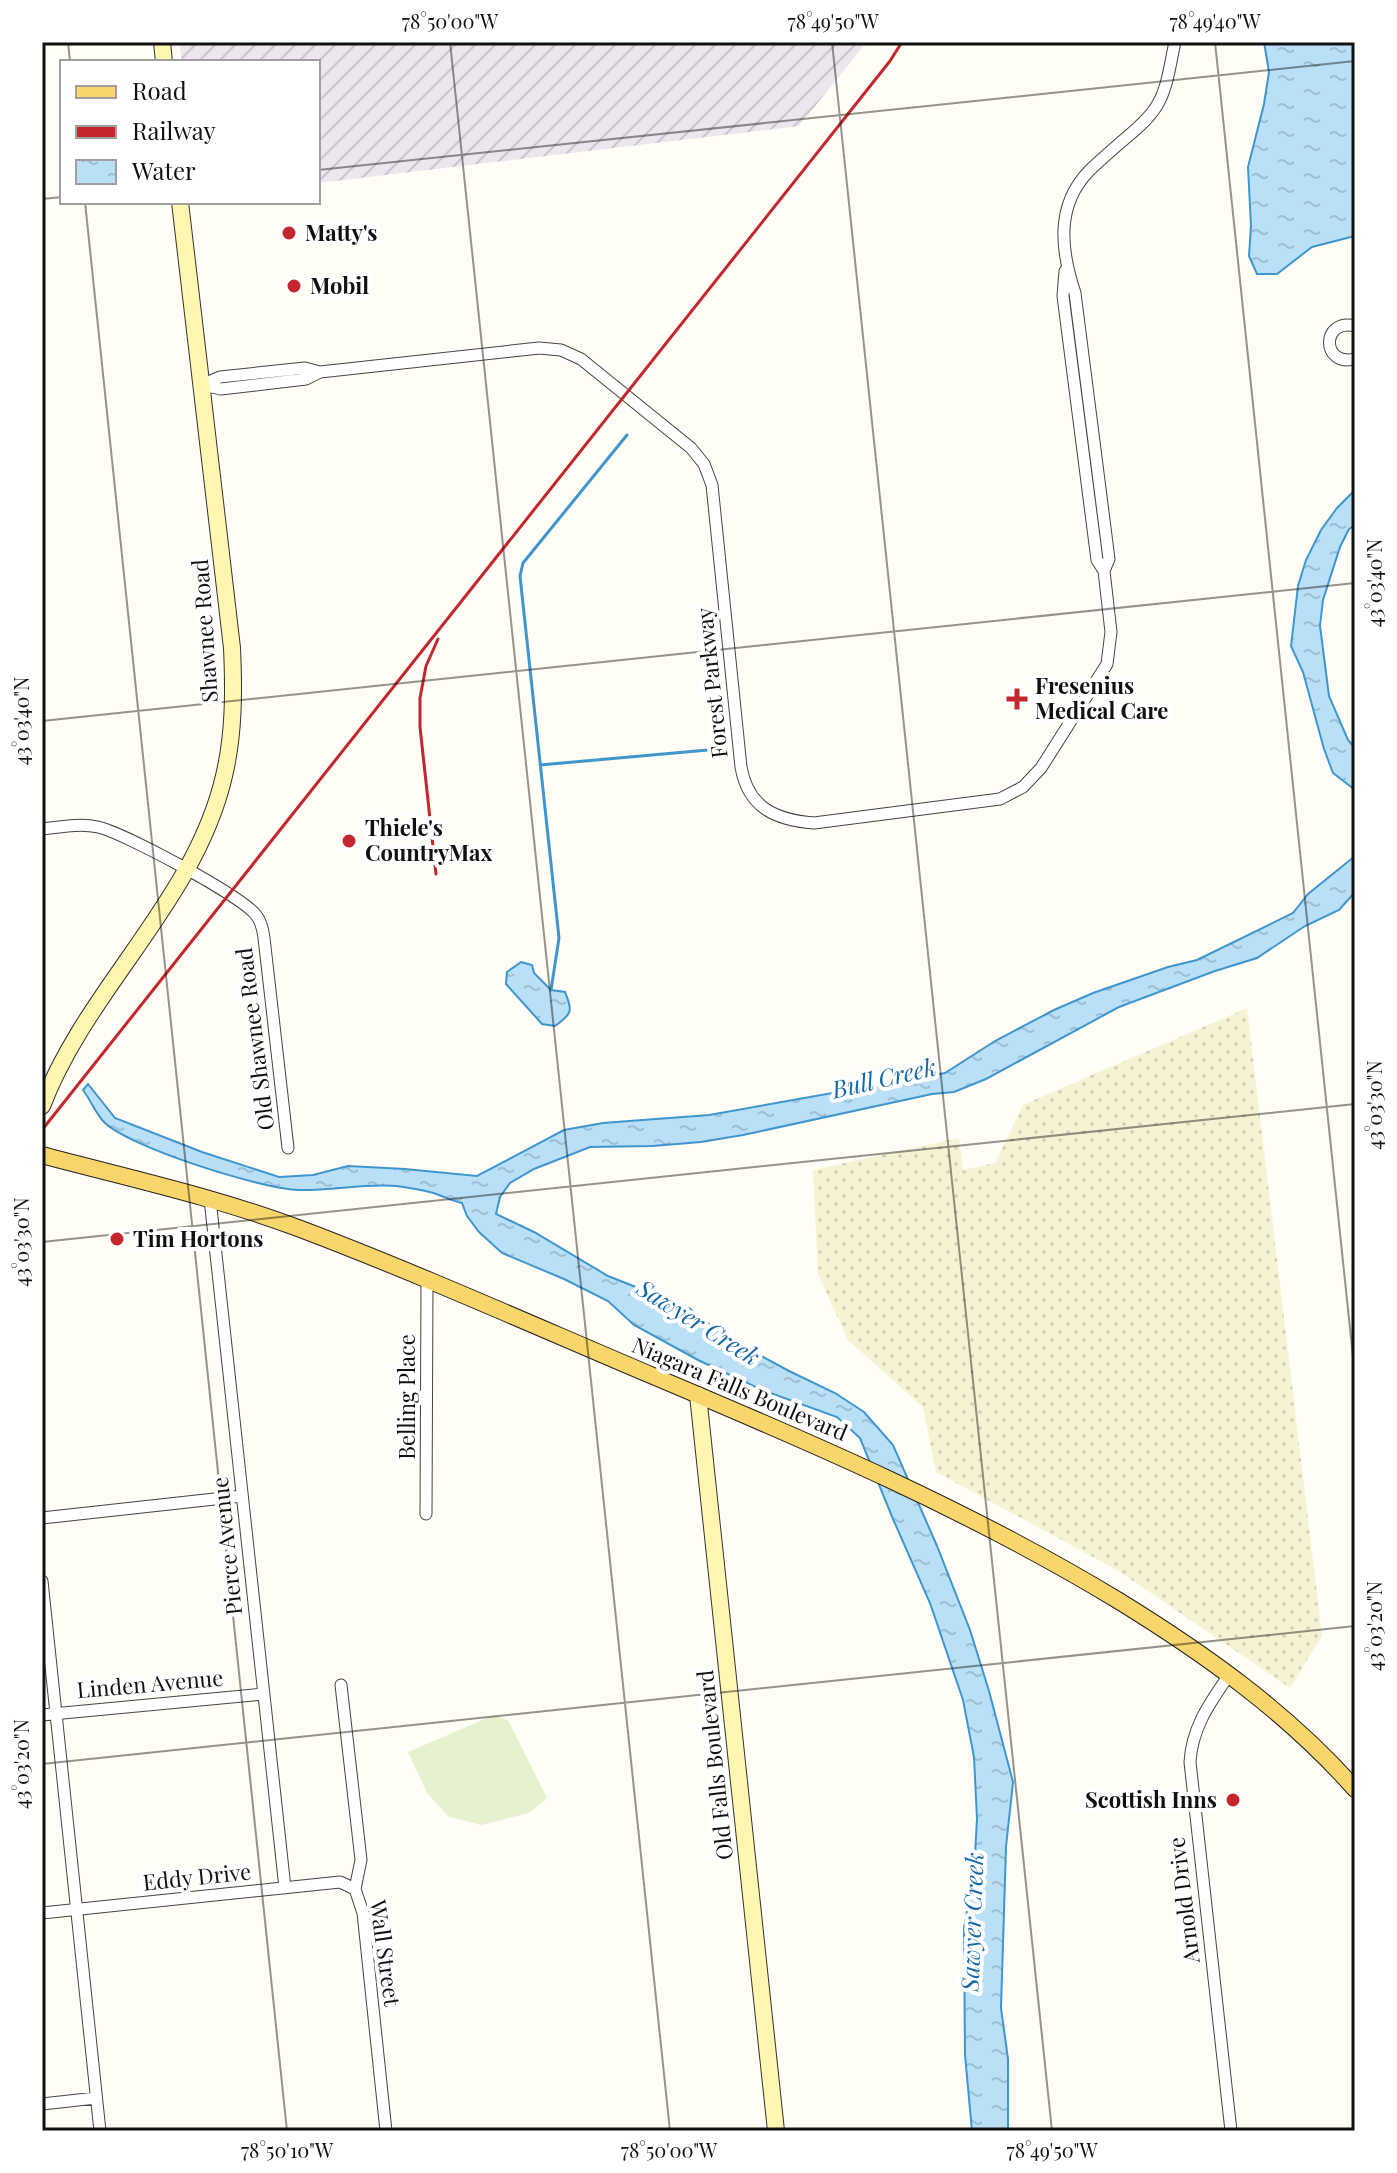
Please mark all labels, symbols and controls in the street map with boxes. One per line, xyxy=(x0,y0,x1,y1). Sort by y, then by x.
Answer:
text: 78°50'00"W xyxy=(402,7,499,34)
text: 78°49'50"W xyxy=(788,7,879,34)
text: 78°49'40"W xyxy=(1169,7,1261,34)
legend xyxy=(60,60,320,204)
text: Road xyxy=(132,74,187,106)
text: Railway xyxy=(132,114,216,146)
text: Water xyxy=(131,154,196,186)
place label: Matty's xyxy=(305,217,377,247)
marker: Matty's xyxy=(280,224,298,242)
place label: Mobil xyxy=(310,270,369,300)
marker: Mobil xyxy=(285,277,303,295)
text: 43°03'40"N xyxy=(1360,539,1387,627)
street label: Shawnee Road xyxy=(184,558,224,704)
street label: Forest Parkway xyxy=(688,606,734,760)
place label: Fresenius Medical Care xyxy=(1035,670,1168,725)
text: 43°03'40"N xyxy=(7,677,34,765)
marker: Fresenius Medical Care xyxy=(1006,688,1028,710)
place label: Thiele's CountryMax xyxy=(365,812,492,867)
marker: Thiele's CountryMax xyxy=(340,832,358,850)
street label: Old Shawnee Road xyxy=(228,946,280,1132)
water label: Bull Creek xyxy=(827,1050,939,1105)
text: 43°03'30"N xyxy=(1360,1060,1387,1150)
text: 43°03'30"N xyxy=(7,1197,34,1287)
place label: Tim Hortons xyxy=(133,1223,263,1253)
marker: Tim Hortons xyxy=(108,1230,126,1248)
water label: Sawyer Creek xyxy=(631,1270,767,1372)
street label: Niagara Falls Boulevard xyxy=(628,1329,853,1447)
street label: Belling Place xyxy=(391,1334,421,1460)
street label: Pierce Avenue xyxy=(204,1475,248,1617)
text: 43°03'20"N xyxy=(1360,1581,1387,1671)
street label: Linden Avenue xyxy=(75,1662,224,1704)
street label: Old Falls Boulevard xyxy=(689,1668,739,1862)
text: 43°03'20"N xyxy=(7,1719,34,1809)
place label: Scottish Inns xyxy=(1085,1784,1217,1814)
marker: Scottish Inns xyxy=(1224,1791,1242,1809)
street label: Arnold Drive xyxy=(1160,1835,1206,1966)
water label: Sawyer Creek xyxy=(953,1852,989,1993)
street label: Eddy Drive xyxy=(141,1855,253,1897)
street label: Wall Street xyxy=(364,1897,408,2009)
text: 78°50'10"W xyxy=(241,2136,334,2163)
text: 78°50'00"W xyxy=(621,2136,718,2163)
text: 78°49'50"W xyxy=(1007,2136,1098,2163)

